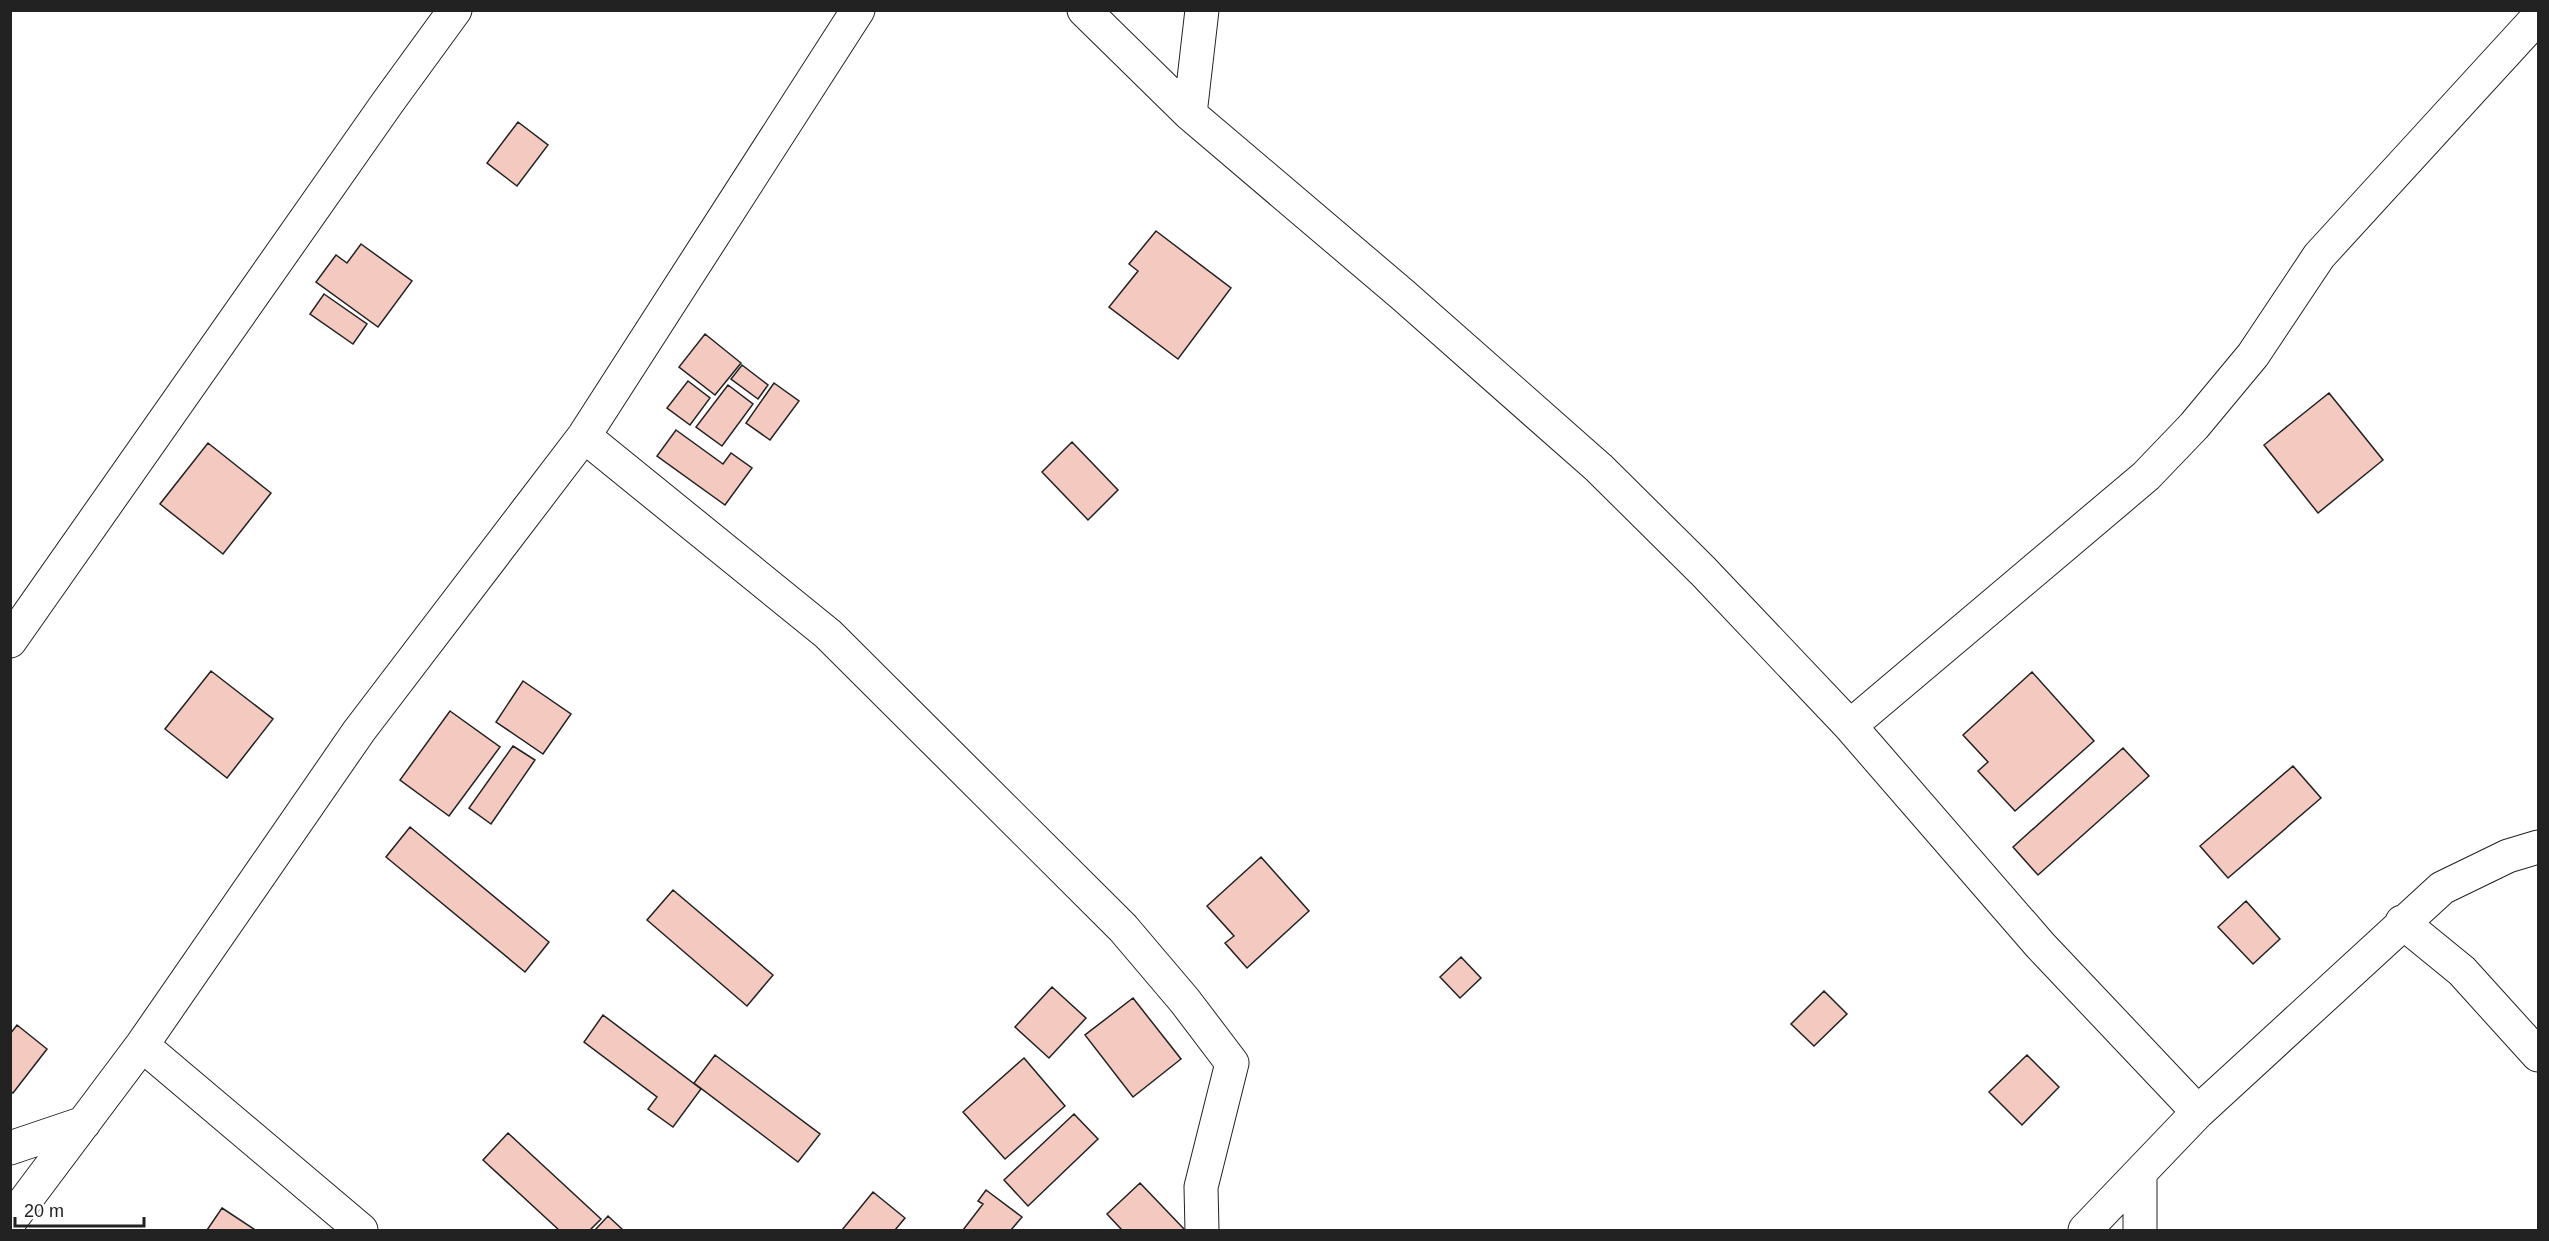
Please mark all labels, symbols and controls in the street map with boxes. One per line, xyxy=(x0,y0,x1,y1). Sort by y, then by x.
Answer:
scale bar xyxy=(15,1190,144,1228)
text: 20 m xyxy=(24,1201,64,1221)

